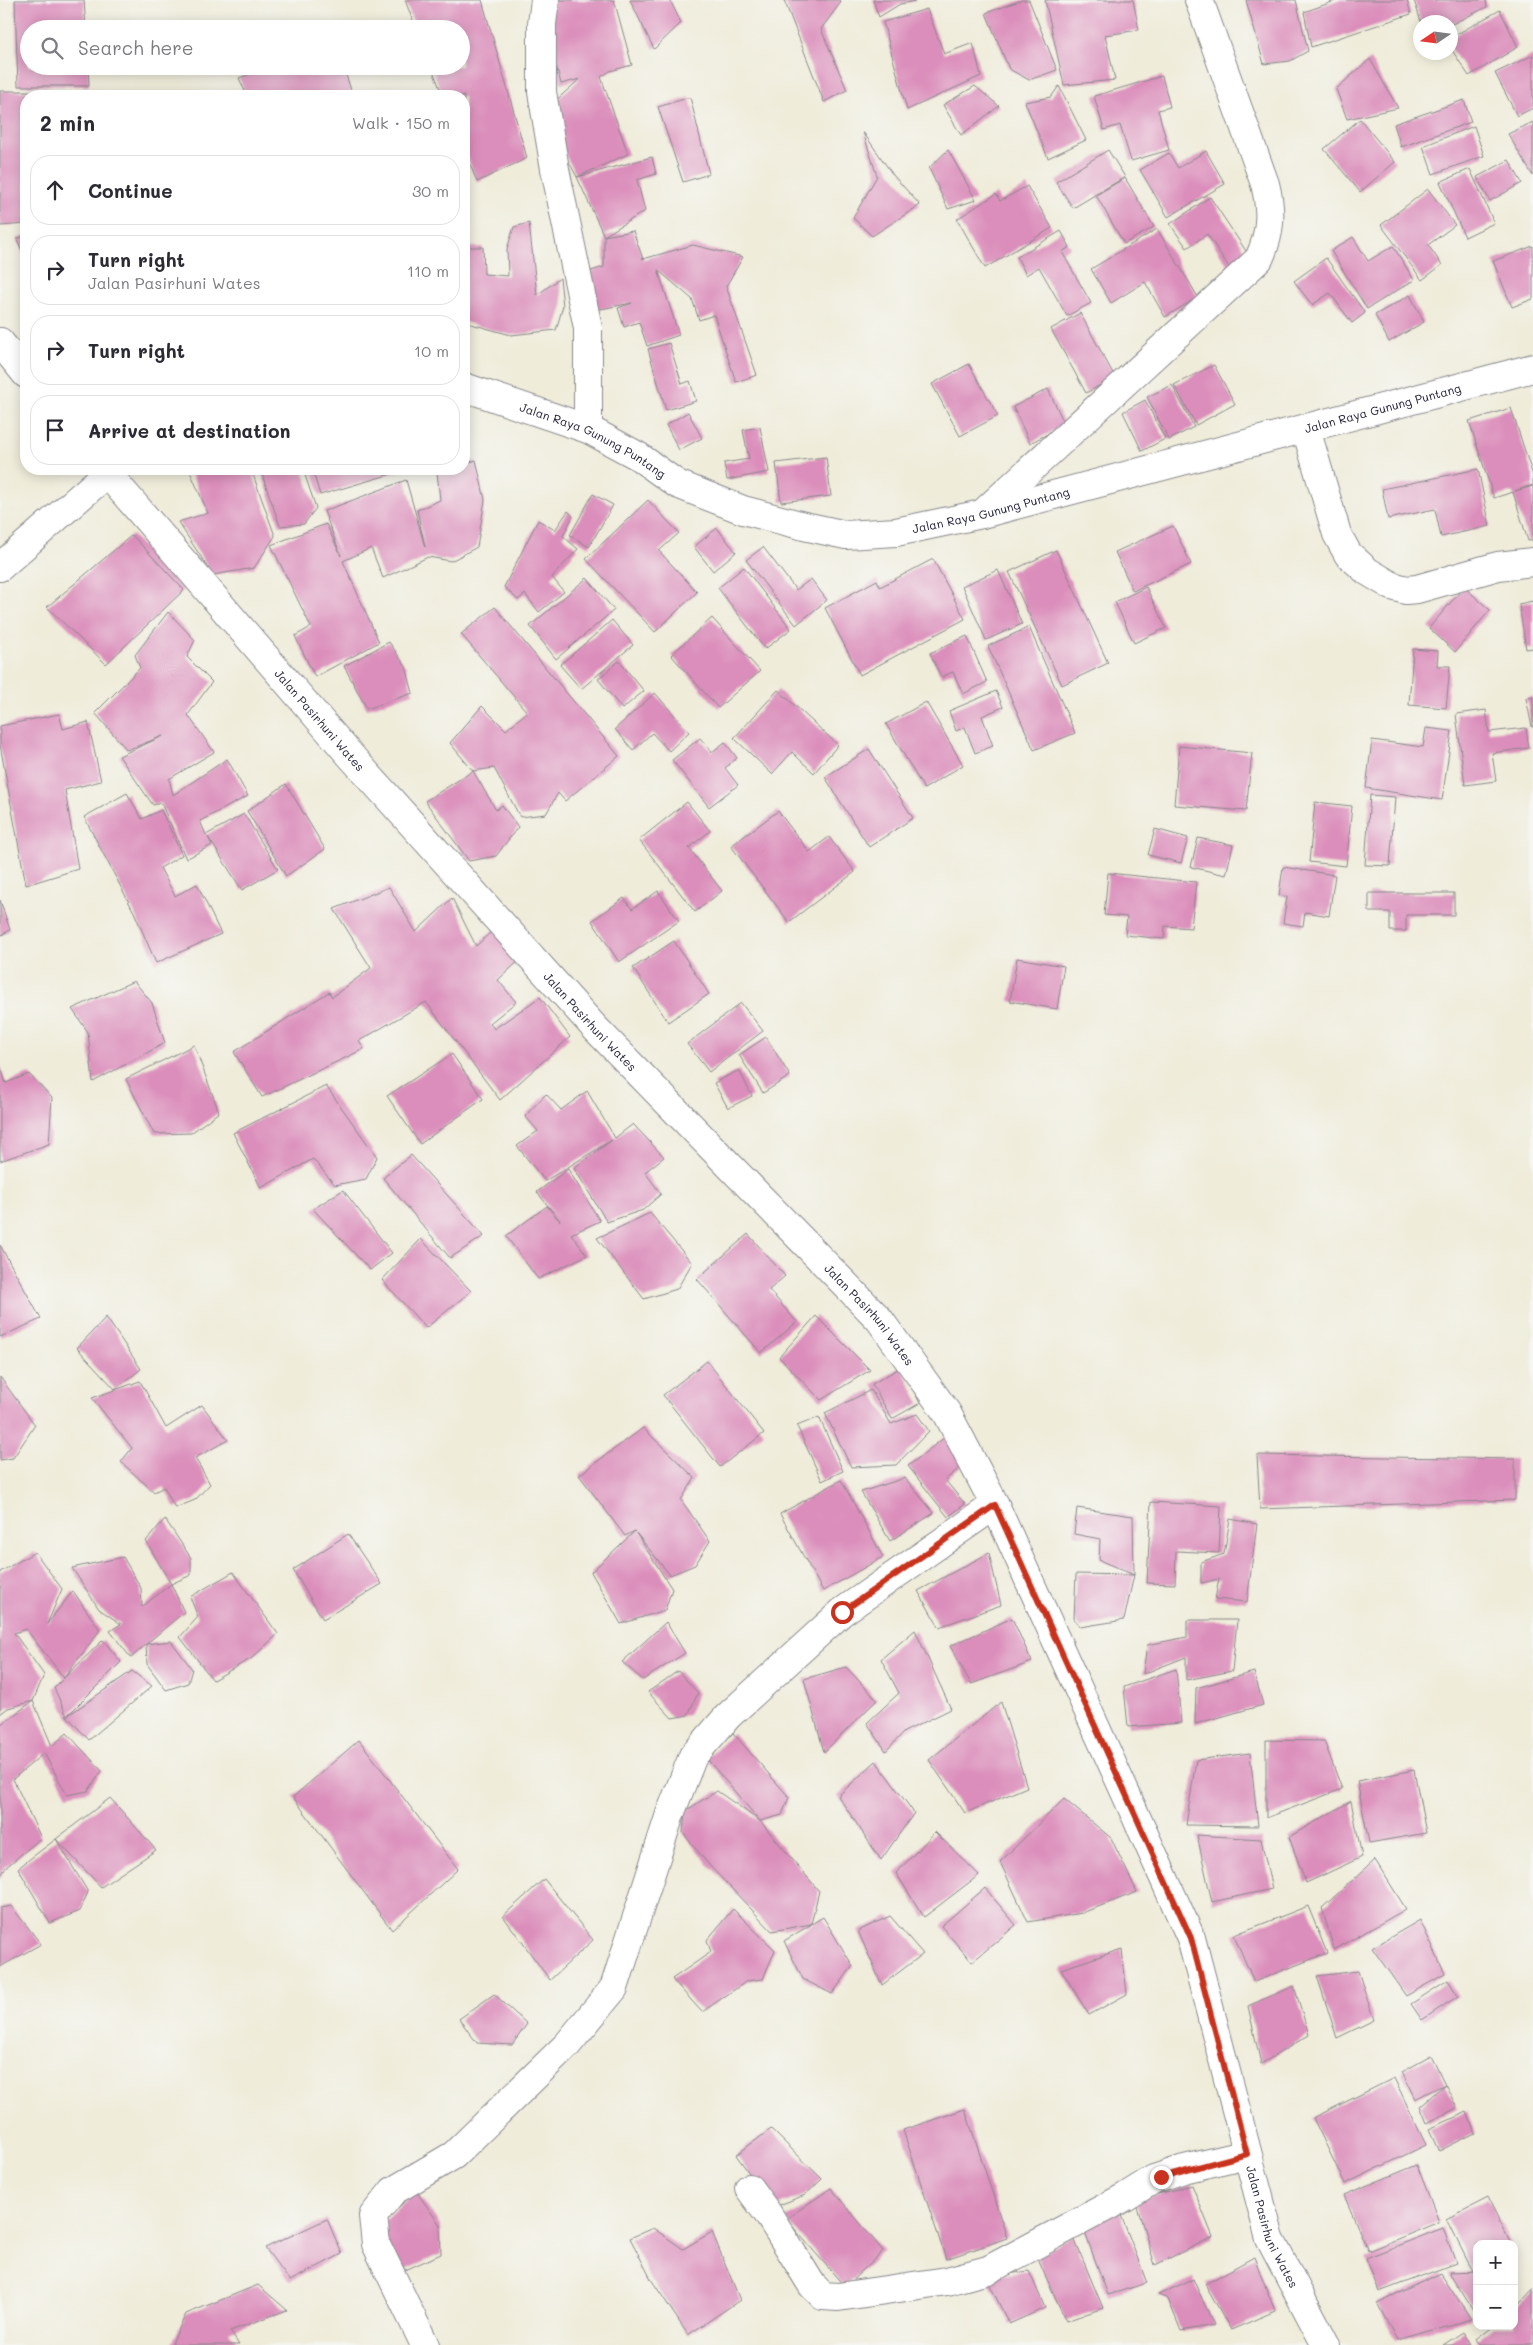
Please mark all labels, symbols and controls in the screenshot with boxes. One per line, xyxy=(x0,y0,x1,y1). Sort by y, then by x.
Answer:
north arrow xyxy=(1413,15,1458,60)
search box xyxy=(20,20,470,75)
icon: search xyxy=(38,34,66,62)
text: Search here xyxy=(78,35,194,60)
text: 2 min xyxy=(40,109,95,136)
text: Walk · 150 m xyxy=(352,112,450,133)
icon: ahead xyxy=(41,176,69,204)
text: Continue xyxy=(88,178,173,203)
text: 30 m xyxy=(412,180,449,201)
text: Turn right xyxy=(88,247,185,272)
icon: right xyxy=(41,256,69,284)
text: 110 m xyxy=(407,260,449,281)
text: Jalan Pasirhuni Wates xyxy=(88,272,261,293)
icon: right xyxy=(41,336,69,364)
text: Turn right xyxy=(88,338,185,363)
text: 10 m xyxy=(414,340,449,361)
street label: Jalan Raya Gunung Puntang xyxy=(1303,380,1462,436)
street label: Jalan Raya Gunung Puntang xyxy=(518,399,669,482)
icon: arrive xyxy=(41,416,69,444)
text: Arrive at destination xyxy=(88,418,291,443)
street label: Jalan Raya Gunung Puntang xyxy=(911,483,1071,536)
street label: Jalan Pasirhuni Wates xyxy=(271,666,368,774)
street label: Jalan Pasirhuni Wates xyxy=(540,968,640,1074)
street label: Jalan Pasirhuni Wates xyxy=(821,1260,918,1368)
route start xyxy=(831,1601,854,1624)
street label: Jalan Pasirhuni Wates xyxy=(1243,2164,1302,2290)
route end xyxy=(1150,2166,1173,2189)
map controls xyxy=(1473,2240,1518,2330)
button: + xyxy=(1473,2240,1518,2285)
button: − xyxy=(1473,2285,1518,2330)

